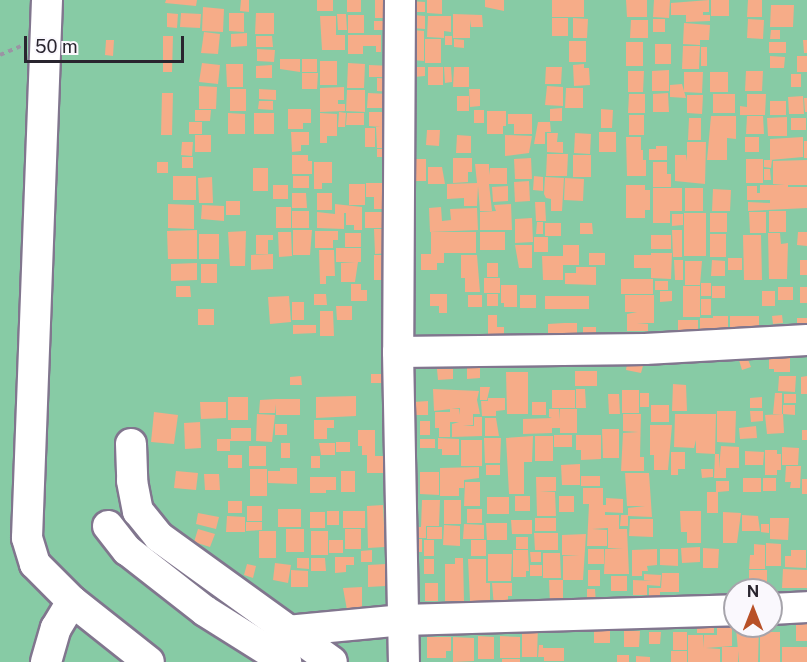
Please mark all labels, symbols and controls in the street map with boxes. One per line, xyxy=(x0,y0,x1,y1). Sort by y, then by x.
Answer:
scale bar xyxy=(27,24,188,62)
text: 50 m xyxy=(35,36,78,57)
north arrow xyxy=(723,578,783,638)
text: N xyxy=(747,582,759,601)

